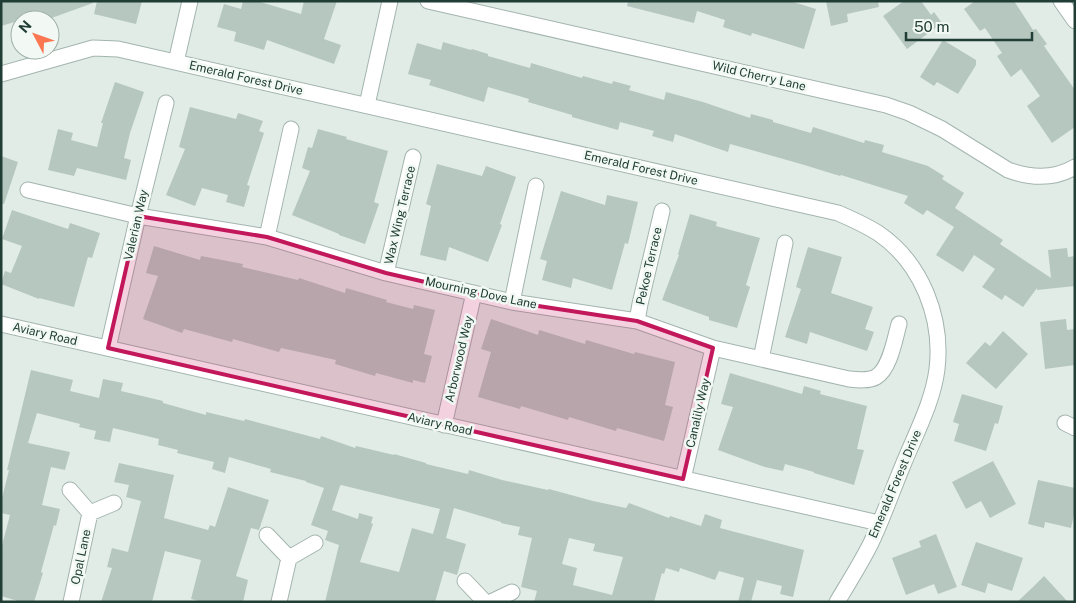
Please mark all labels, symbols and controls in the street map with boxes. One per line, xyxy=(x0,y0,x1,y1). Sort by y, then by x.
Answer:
north arrow xyxy=(10,10,60,60)
scale bar xyxy=(906,10,1032,42)
text: N xyxy=(16,17,35,36)
text: 50 m xyxy=(914,18,949,35)
street label: Emerald Forest Drive xyxy=(188,58,304,98)
street label: Wild Cherry Lane xyxy=(711,58,807,94)
street label: Emerald Forest Drive xyxy=(583,148,699,188)
street label: Wax Wing Terrace xyxy=(382,164,418,266)
street label: Valerian Way xyxy=(121,188,151,262)
street label: Pekoe Terrace xyxy=(633,226,665,306)
street label: Mourning Dove Lane xyxy=(424,274,538,312)
street label: Arborwood Way xyxy=(442,314,476,404)
street label: Aviary Road xyxy=(11,320,79,348)
street label: Canalily Way xyxy=(683,376,713,449)
street label: Aviary Road xyxy=(406,410,474,438)
street label: Emerald Forest Drive xyxy=(866,428,924,540)
street label: Opal Lane xyxy=(68,528,94,586)

